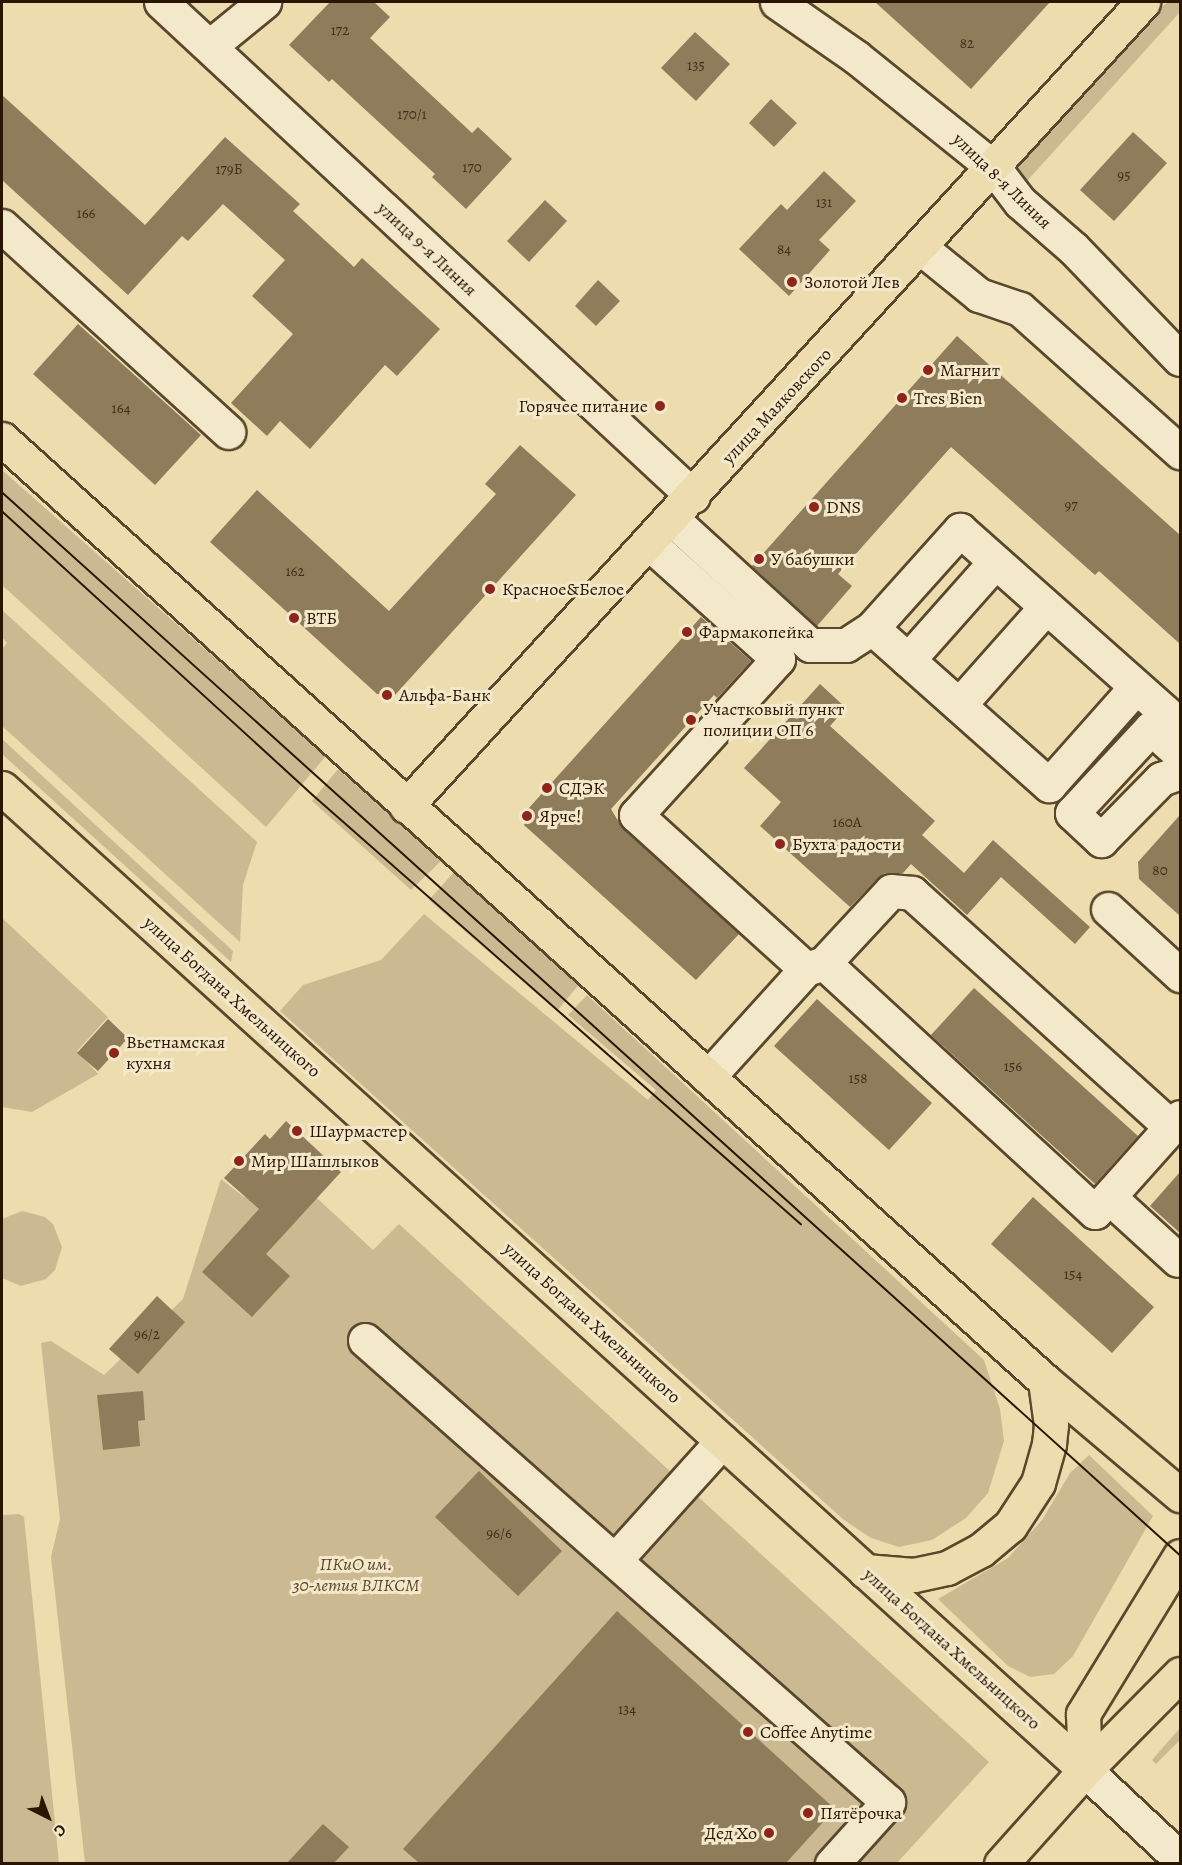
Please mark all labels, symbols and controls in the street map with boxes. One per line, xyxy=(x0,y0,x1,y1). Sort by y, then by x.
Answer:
house number: 172 xyxy=(331,22,349,40)
house number: 82 xyxy=(960,35,974,53)
house number: 135 xyxy=(687,57,705,75)
house number: 170/1 xyxy=(397,106,427,124)
street label: улица 8-я Линия xyxy=(948,128,1056,234)
house number: 170 xyxy=(462,159,482,177)
house number: 179Б xyxy=(215,161,243,179)
house number: 95 xyxy=(1117,167,1131,185)
house number: 131 xyxy=(816,194,832,212)
street label: улица 9-я Линия xyxy=(373,197,481,301)
house number: 166 xyxy=(77,205,95,223)
house number: 84 xyxy=(777,241,791,259)
place label: Золотой Лев xyxy=(804,271,900,293)
marker: Золотой Лев xyxy=(785,275,799,289)
street label: улица Маяковского xyxy=(718,344,836,468)
place label: Магнит xyxy=(940,359,1000,381)
marker: Магнит xyxy=(921,363,935,377)
place label: Tres Bien xyxy=(914,387,982,409)
marker: Tres Bien xyxy=(895,391,909,405)
place label: Горячее питание xyxy=(519,395,648,417)
marker: Горячее питание xyxy=(653,399,667,413)
house number: 164 xyxy=(112,400,130,418)
place label: DNS xyxy=(826,496,861,518)
house number: 97 xyxy=(1064,497,1078,515)
marker: DNS xyxy=(807,500,821,514)
place label: У бабушки xyxy=(771,548,855,570)
marker: У бабушки xyxy=(752,552,766,566)
house number: 162 xyxy=(285,563,305,581)
place label: Красное&Белое xyxy=(502,578,624,600)
marker: Красное&Белое xyxy=(483,582,497,596)
place label: ВТБ xyxy=(306,607,337,629)
marker: ВТБ xyxy=(287,611,301,625)
place label: Фармакопейка xyxy=(699,621,814,643)
marker: Фармакопейка xyxy=(680,625,694,639)
place label: Альфа-Банк xyxy=(399,684,491,706)
marker: Альфа-Банк xyxy=(380,688,394,702)
place label: Участковый пункт полиции ОП 6 xyxy=(703,699,844,742)
marker: Участковый пункт полиции ОП 6 xyxy=(684,713,698,727)
place label: СДЭК xyxy=(559,777,604,799)
marker: СДЭК xyxy=(540,781,554,795)
place label: Ярче! xyxy=(539,805,581,827)
marker: Ярче! xyxy=(520,809,534,823)
house number: 160А xyxy=(833,814,861,832)
place label: Бухта радости xyxy=(792,833,902,855)
marker: Бухта радости xyxy=(773,837,787,851)
house number: 80 xyxy=(1152,862,1168,880)
street label: улица Богдана Хмельницкого xyxy=(139,912,325,1082)
place label: Вьетнамская кухня xyxy=(126,1032,225,1074)
marker: Вьетнамская кухня xyxy=(107,1046,121,1060)
house number: 156 xyxy=(1004,1058,1022,1076)
house number: 158 xyxy=(849,1070,867,1088)
place label: Шаурмастер xyxy=(309,1120,407,1142)
marker: Шаурмастер xyxy=(290,1124,304,1138)
place label: Мир Шашлыков xyxy=(251,1150,379,1172)
marker: Мир Шашлыков xyxy=(232,1154,246,1168)
street label: улица Богдана Хмельницкого xyxy=(499,1238,685,1408)
house number: 154 xyxy=(1064,1266,1082,1284)
house number: 96/2 xyxy=(134,1326,160,1344)
house number: 96/6 xyxy=(486,1525,512,1543)
park label: ПКиО им. 30-летия ВЛКСМ xyxy=(292,1554,420,1596)
street label: улица Богдана Хмельницкого xyxy=(859,1564,1045,1734)
house number: 134 xyxy=(618,1701,636,1719)
place label: Coffee Anytime xyxy=(760,1721,872,1743)
marker: Coffee Anytime xyxy=(741,1725,755,1739)
north arrow xyxy=(18,1787,78,1847)
place label: Пятёрочка xyxy=(820,1802,902,1824)
marker: Пятёрочка xyxy=(801,1806,815,1820)
text: С xyxy=(49,1819,71,1842)
place label: Дед Хо xyxy=(705,1822,757,1844)
marker: Дед Хо xyxy=(762,1826,776,1840)

